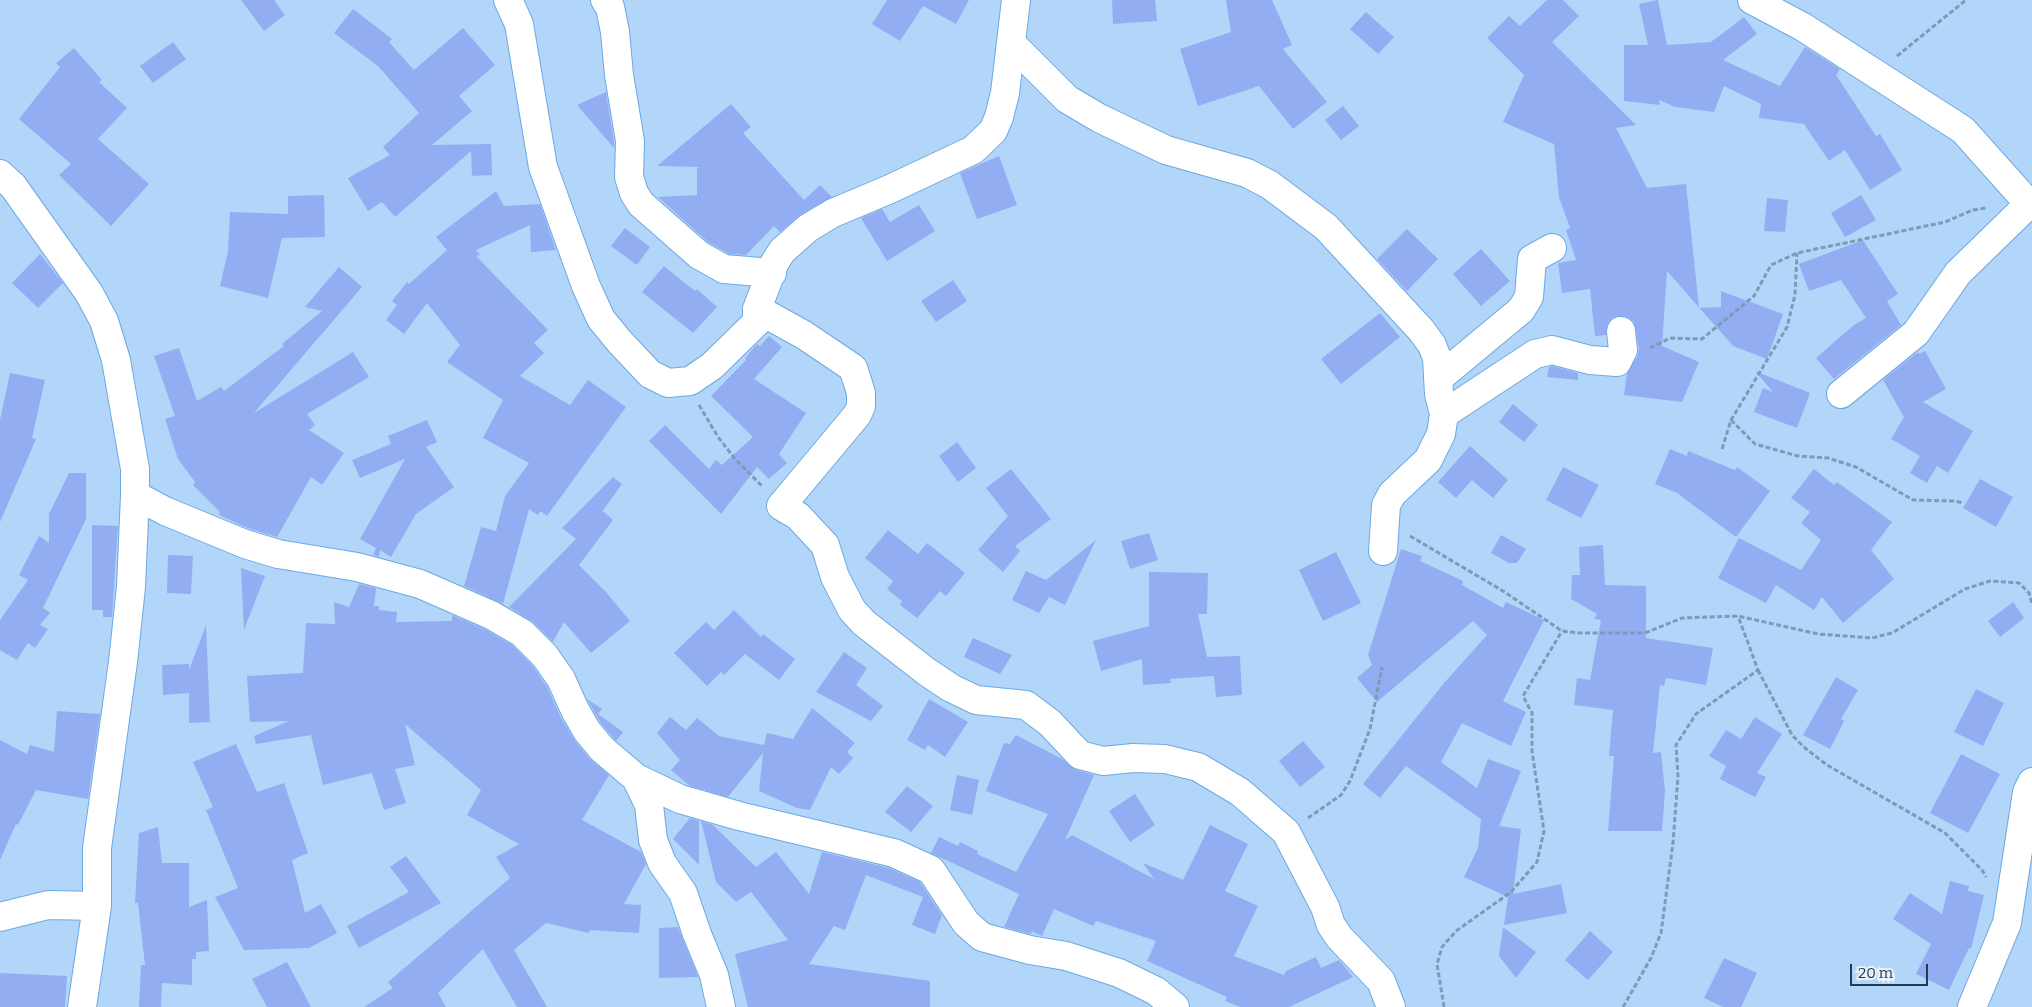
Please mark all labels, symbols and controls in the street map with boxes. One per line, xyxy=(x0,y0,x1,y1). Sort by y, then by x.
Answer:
scale bar xyxy=(1852,954,1930,986)
text: 20 m xyxy=(1858,964,1893,982)

